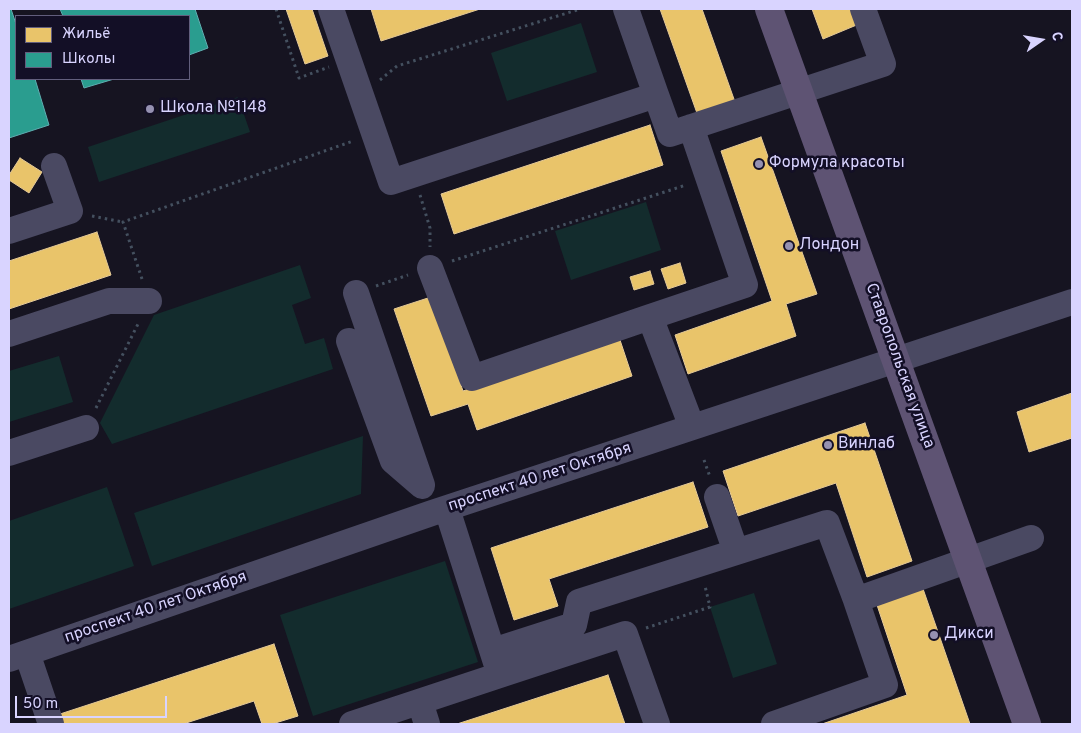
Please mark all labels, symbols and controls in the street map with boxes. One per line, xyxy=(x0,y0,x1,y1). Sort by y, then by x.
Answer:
legend xyxy=(15,15,190,80)
north arrow xyxy=(1016,15,1066,65)
text: Жильё xyxy=(62,25,110,44)
text: С xyxy=(1047,30,1065,43)
text: Школы xyxy=(62,50,116,69)
place label: Школа №1148 xyxy=(160,99,267,119)
marker: Школа №1148 xyxy=(144,103,156,115)
place label: Формула красоты xyxy=(769,154,905,174)
marker: Формула красоты xyxy=(753,158,765,170)
place label: Лондон xyxy=(799,236,859,256)
marker: Лондон xyxy=(783,240,795,252)
street label: Ставропольская улица xyxy=(860,281,938,451)
place label: Винлаб xyxy=(838,435,895,455)
street label: проспект 40 лет Октября xyxy=(446,439,634,517)
marker: Винлаб xyxy=(822,439,834,451)
street label: проспект 40 лет Октября xyxy=(62,568,250,648)
place label: Дикси xyxy=(944,625,994,645)
marker: Дикси xyxy=(928,629,940,641)
scale bar xyxy=(18,686,170,718)
text: 50 m xyxy=(23,695,58,714)

